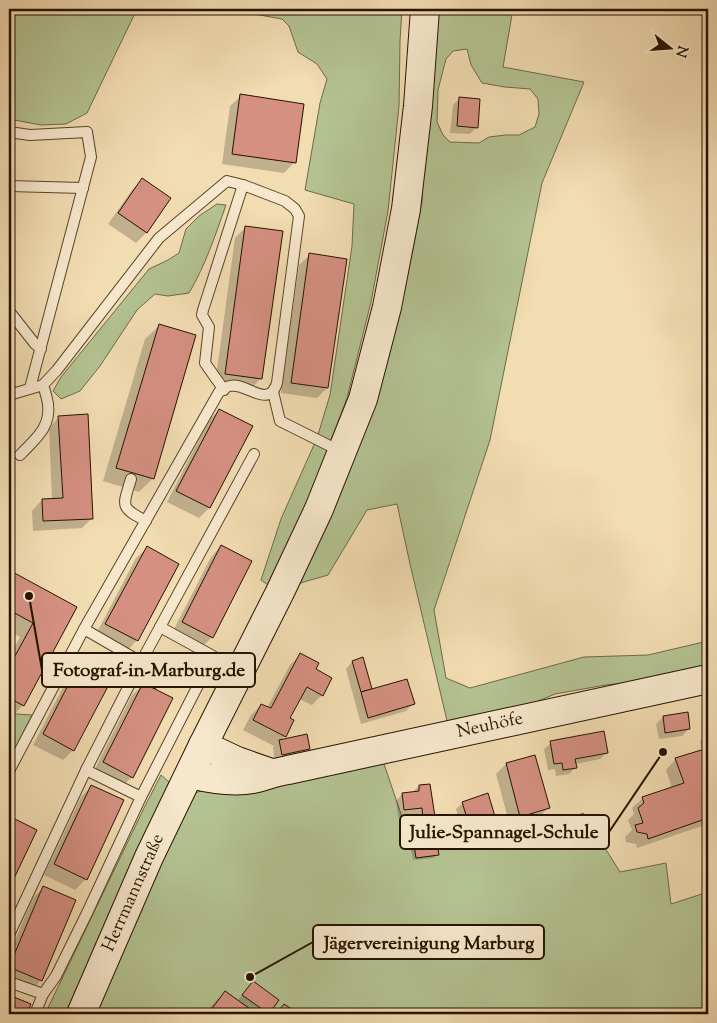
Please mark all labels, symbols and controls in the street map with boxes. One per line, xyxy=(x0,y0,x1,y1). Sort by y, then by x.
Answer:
north arrow xyxy=(644,22,694,72)
text: N xyxy=(669,43,692,59)
callout: Fotograf-in-Marburg.de xyxy=(42,653,255,687)
text: Fotograf-in-Marburg.de xyxy=(53,658,245,685)
street label: Neuhöfe xyxy=(454,706,526,746)
callout: Julie-Spannagel-Schule xyxy=(400,815,609,849)
text: Julie-Spannagel-Schule xyxy=(407,820,599,847)
street label: Herrmannstraße xyxy=(96,830,172,956)
callout: Jägervereinigung Marburg xyxy=(313,925,544,959)
text: Jägervereinigung Marburg xyxy=(322,931,535,958)

